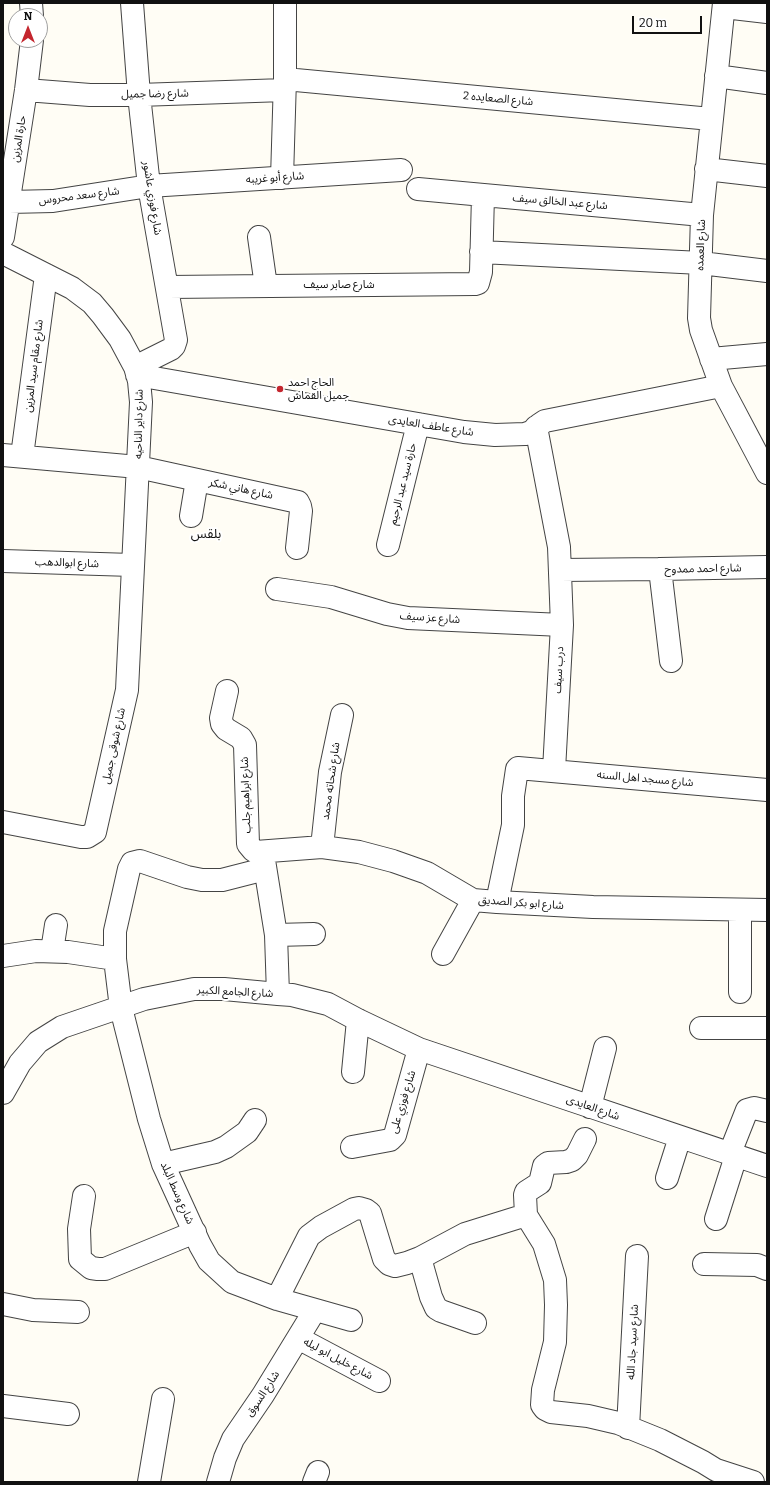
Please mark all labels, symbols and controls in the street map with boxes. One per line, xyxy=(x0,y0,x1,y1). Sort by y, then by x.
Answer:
north arrow xyxy=(8,8,48,48)
scale bar xyxy=(634,8,704,34)
text: N xyxy=(24,10,32,23)
text: 20 m xyxy=(639,16,667,30)
street label: شارع رضا جميل xyxy=(121,87,189,101)
street label: شارع الصعايده 2 xyxy=(462,89,534,109)
street label: حارة المزين xyxy=(9,115,29,163)
street label: شارع فوزي عاشور xyxy=(140,160,164,236)
street label: شارع أبو غريبه xyxy=(245,169,305,187)
street label: شارع سعد محروس xyxy=(38,184,120,208)
street label: شارع عبد الخالق سيف xyxy=(512,191,608,213)
street label: شارع العمده xyxy=(694,219,708,271)
street label: شارع صابر سيف xyxy=(303,278,375,292)
street label: شارع مقام سيد المزين xyxy=(22,319,46,413)
place label: الحاج احمد جميل القماش xyxy=(288,376,349,402)
marker: الحاج احمد جميل القماش xyxy=(275,384,285,394)
street label: شارع داير الناحيه xyxy=(132,389,146,459)
street label: شارع عاطف العايدى xyxy=(387,413,475,439)
street label: حارة سيد عبد الرحيم xyxy=(386,442,420,526)
street label: شارع هاني شكر xyxy=(208,476,274,502)
district label: بلقس xyxy=(191,526,221,542)
street label: شارع ابوالدهب xyxy=(35,555,99,571)
street label: شارع احمد ممدوح xyxy=(664,562,742,576)
street label: شارع عز سيف xyxy=(399,609,461,627)
street label: درب سيف xyxy=(551,646,567,694)
street label: شارع شوقى جميل xyxy=(99,707,129,785)
street label: شارع شحاته محمد xyxy=(319,741,343,821)
street label: شارع ابراهيم جلب xyxy=(238,757,254,833)
street label: شارع مسجد اهل السنه xyxy=(596,768,694,790)
street label: شارع ابو بكر الصديق xyxy=(478,893,564,913)
street label: شارع الجامع الكبير xyxy=(196,983,274,1001)
street label: شارع فوزي على xyxy=(387,1069,419,1135)
street label: شارع العايدى xyxy=(565,1093,621,1123)
street label: شارع وسط البلد xyxy=(157,1160,197,1226)
street label: شارع سيد جاد الله xyxy=(624,1304,642,1380)
street label: شارع خليل ابو ليله xyxy=(301,1335,375,1383)
street label: شارع السوق xyxy=(243,1369,283,1419)

